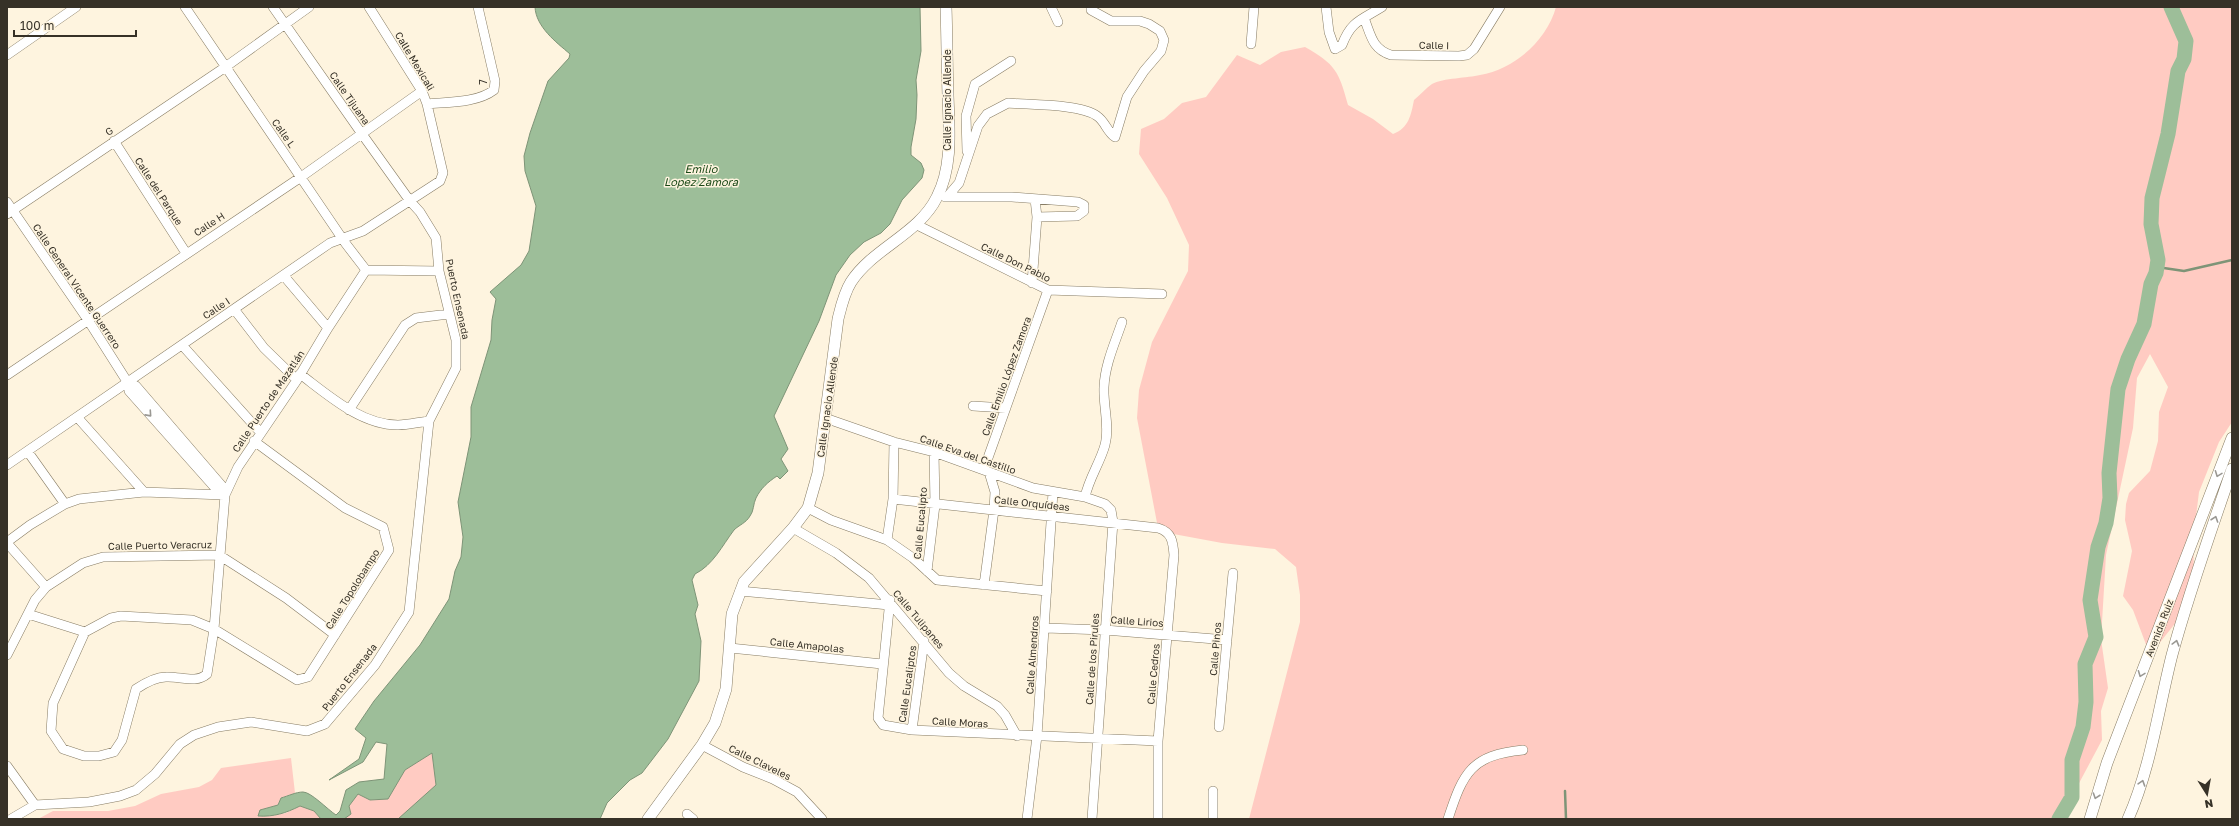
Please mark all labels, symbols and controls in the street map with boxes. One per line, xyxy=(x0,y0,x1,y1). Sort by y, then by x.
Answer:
scale bar xyxy=(14,12,136,38)
text: 100 m xyxy=(20,18,54,33)
street label: Calle Mexicali xyxy=(393,29,437,93)
street label: Calle I xyxy=(1419,39,1449,51)
street label: Calle Ignacio Allende xyxy=(941,49,953,151)
street label: Calle Tijuana xyxy=(327,69,373,127)
street label: 7 xyxy=(477,79,489,85)
street label: Calle L xyxy=(270,116,298,150)
street label: G xyxy=(103,124,115,138)
street label: Calle del Parque xyxy=(133,155,186,227)
water label: Emilio Lopez Zamora xyxy=(664,162,739,189)
street label: Calle H xyxy=(191,210,227,238)
street label: Calle General Vicente Guerrero xyxy=(31,221,123,351)
street label: Calle Don Pablo xyxy=(979,240,1053,284)
street label: Puerto Ensenada xyxy=(444,258,472,340)
street label: Calle I xyxy=(200,295,232,321)
street label: Calle Emilio López Zamora xyxy=(979,315,1033,437)
street label: Calle Puerto de Mazatlán xyxy=(229,348,307,454)
street label: Calle Ignacio Allende xyxy=(814,356,840,458)
one-way arrow xyxy=(145,409,152,417)
street label: Calle Eva del Castillo xyxy=(918,432,1018,476)
one-way arrow xyxy=(2215,471,2223,478)
street label: Calle Eucalipto xyxy=(911,486,929,560)
street label: Calle Orquídeas xyxy=(994,493,1070,513)
one-way arrow xyxy=(2210,516,2219,523)
street label: Calle Puerto Veracruz xyxy=(108,538,212,552)
street label: Calle Topolobampo xyxy=(322,547,382,631)
street label: Calle Tulipanes xyxy=(891,587,947,651)
street label: Avenida Ruiz xyxy=(2142,597,2176,659)
street label: Calle de los Pirules xyxy=(1083,613,1101,705)
street label: Calle Lirios xyxy=(1110,613,1164,629)
street label: Calle Almendros xyxy=(1023,615,1041,695)
street label: Calle Pinos xyxy=(1207,622,1223,676)
street label: Calle Amapolas xyxy=(769,635,845,655)
one-way arrow xyxy=(2171,640,2179,646)
street label: Puerto Ensenada xyxy=(319,641,379,713)
street label: Calle Cedros xyxy=(1144,643,1162,705)
street label: Calle Eucaliptos xyxy=(896,645,918,723)
one-way arrow xyxy=(2138,671,2146,678)
street label: Calle Moras xyxy=(932,715,988,729)
street label: Calle Claveles xyxy=(727,742,793,782)
north arrow xyxy=(2187,774,2227,814)
one-way arrow xyxy=(2137,779,2146,786)
one-way arrow xyxy=(2092,792,2101,799)
text: N xyxy=(2204,797,2214,811)

